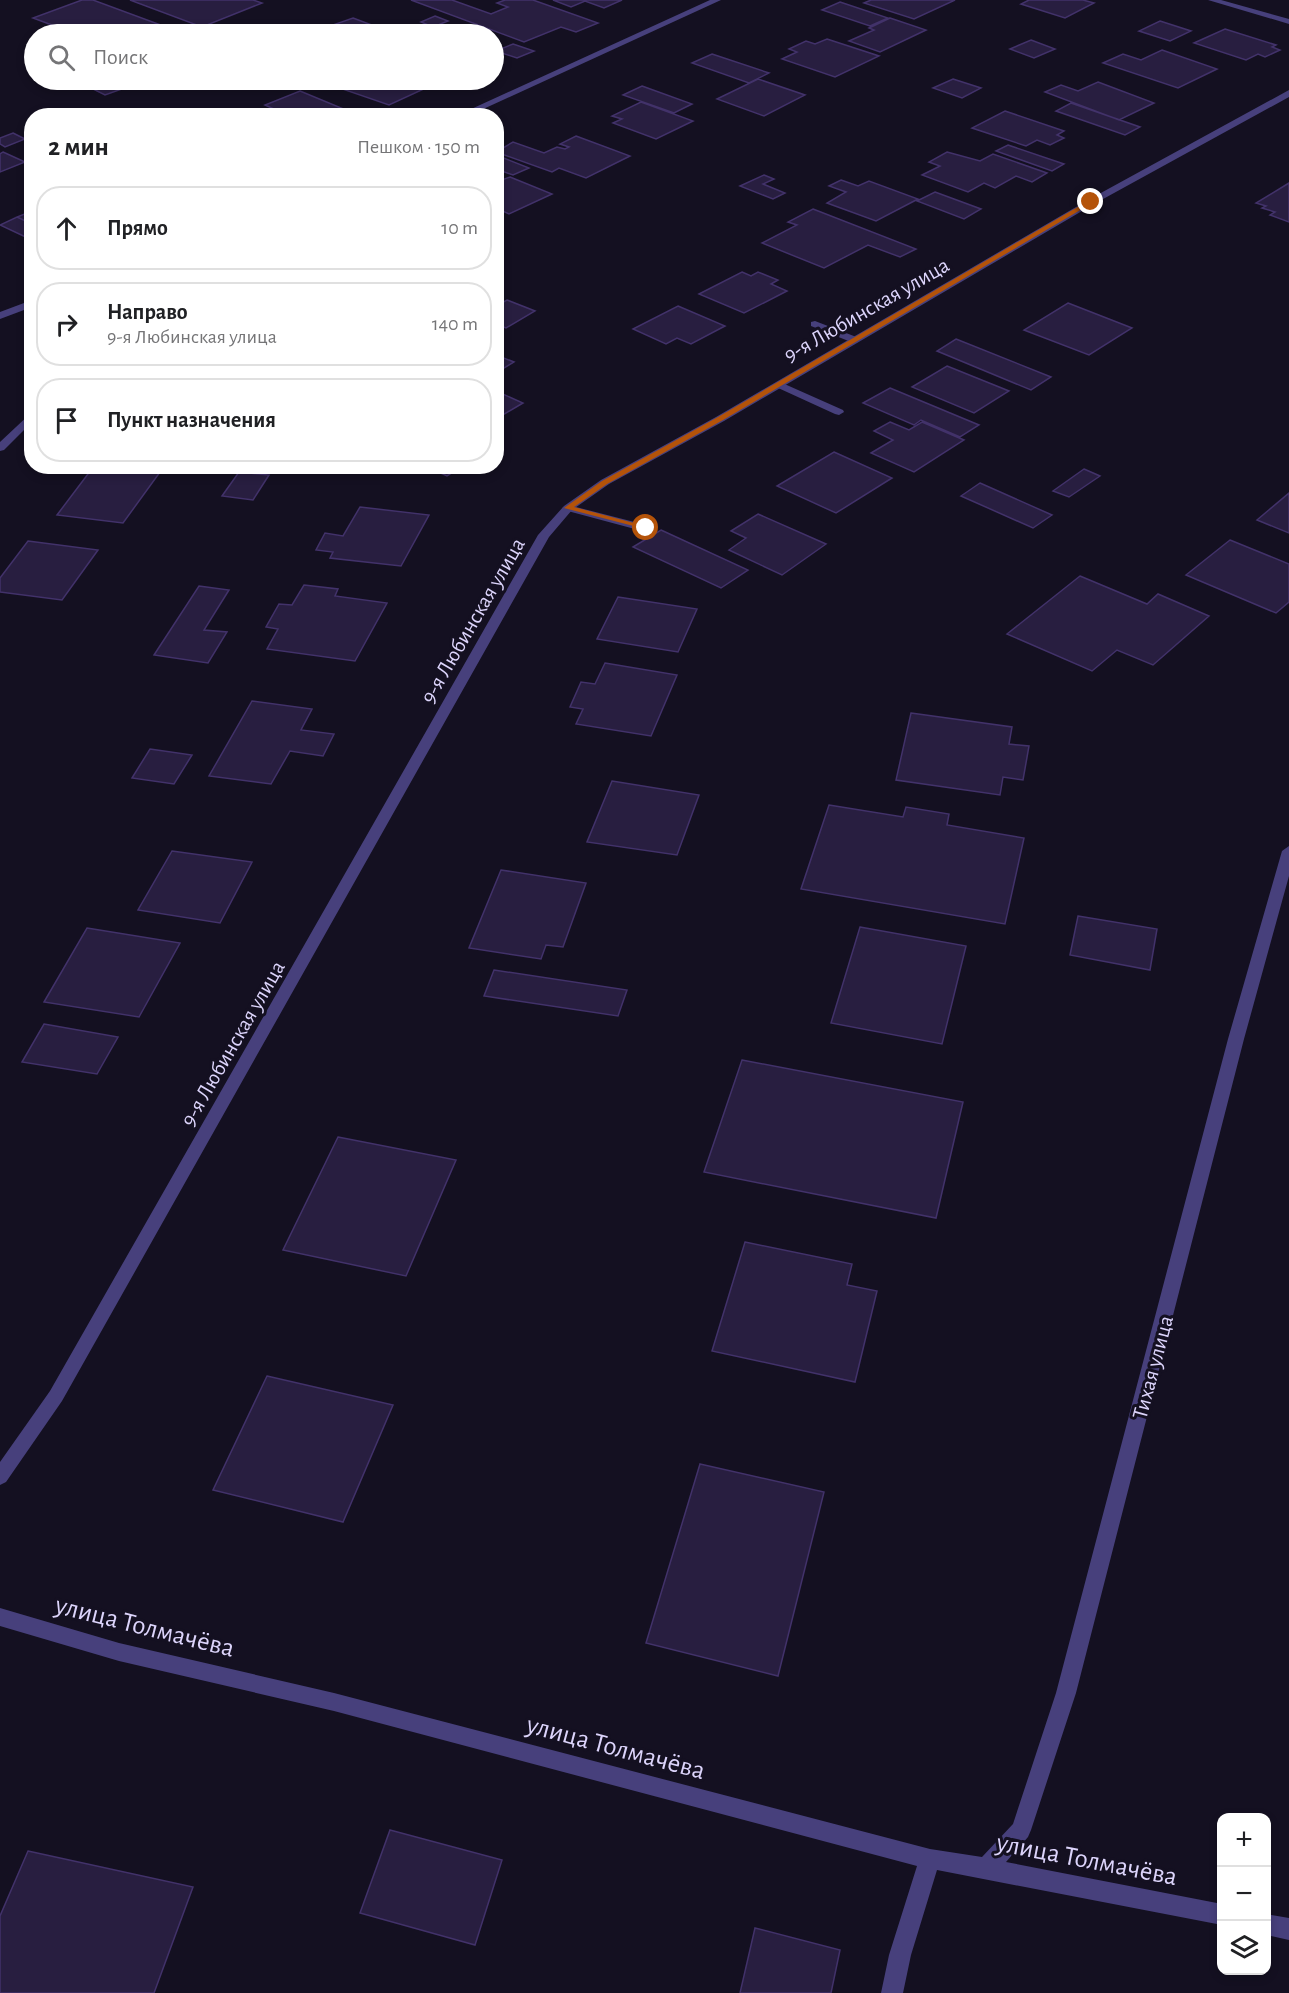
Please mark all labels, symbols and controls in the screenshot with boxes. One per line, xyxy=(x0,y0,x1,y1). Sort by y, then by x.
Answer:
search box xyxy=(24,24,504,90)
icon: search xyxy=(45,41,78,74)
text: Поиск xyxy=(93,46,148,68)
text: 2 мин xyxy=(48,134,109,160)
text: Пешком · 150 m xyxy=(357,137,480,157)
route end xyxy=(1077,188,1103,214)
icon: ahead xyxy=(50,212,83,245)
text: Прямо xyxy=(107,217,168,239)
text: 10 m xyxy=(441,218,478,238)
street label: 9-я Любинская улица xyxy=(780,254,953,366)
text: Направо xyxy=(107,301,188,323)
icon: right xyxy=(50,308,83,341)
text: 140 m xyxy=(432,314,478,334)
text: 9-я Любинская улица xyxy=(107,327,277,347)
icon: arrive xyxy=(50,404,83,437)
text: Пункт назначения xyxy=(107,409,276,431)
route start xyxy=(632,514,658,540)
street label: 9-я Любинская улица xyxy=(417,534,529,707)
street label: 9-я Любинская улица xyxy=(177,957,289,1130)
street label: Тихая улица xyxy=(1129,1313,1177,1421)
street label: улица Толмачёва xyxy=(51,1591,237,1663)
street label: улица Толмачёва xyxy=(523,1710,708,1785)
map controls xyxy=(1217,1813,1271,1975)
button: + xyxy=(1217,1813,1271,1867)
street label: улица Толмачёва xyxy=(993,1829,1180,1891)
button: − xyxy=(1217,1867,1271,1921)
button: layers xyxy=(1217,1921,1271,1975)

